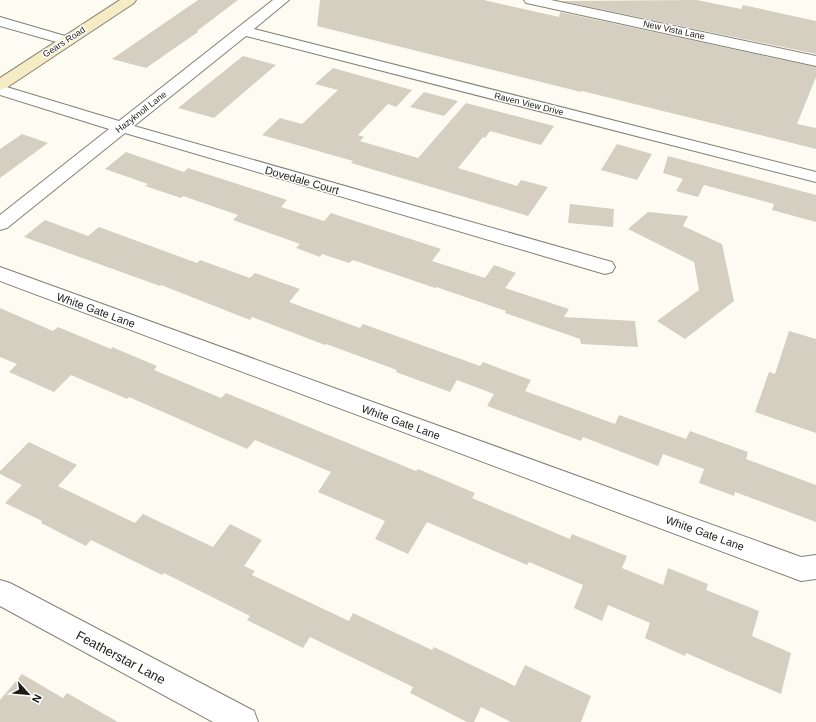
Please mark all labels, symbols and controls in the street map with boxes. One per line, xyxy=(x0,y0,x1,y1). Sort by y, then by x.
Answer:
street label: New Vista Lane xyxy=(642,19,706,41)
street label: Gears Road xyxy=(41,25,87,59)
street label: Hazyknoll Lane xyxy=(114,89,168,135)
street label: Raven View Drive xyxy=(493,91,565,117)
street label: Dovedale Court xyxy=(264,164,340,196)
street label: White Gate Lane xyxy=(55,290,137,330)
street label: White Gate Lane xyxy=(360,402,442,442)
street label: White Gate Lane xyxy=(664,513,746,553)
street label: Featherstar Lane xyxy=(74,628,168,687)
north arrow xyxy=(8,674,48,714)
text: N xyxy=(30,692,44,705)

